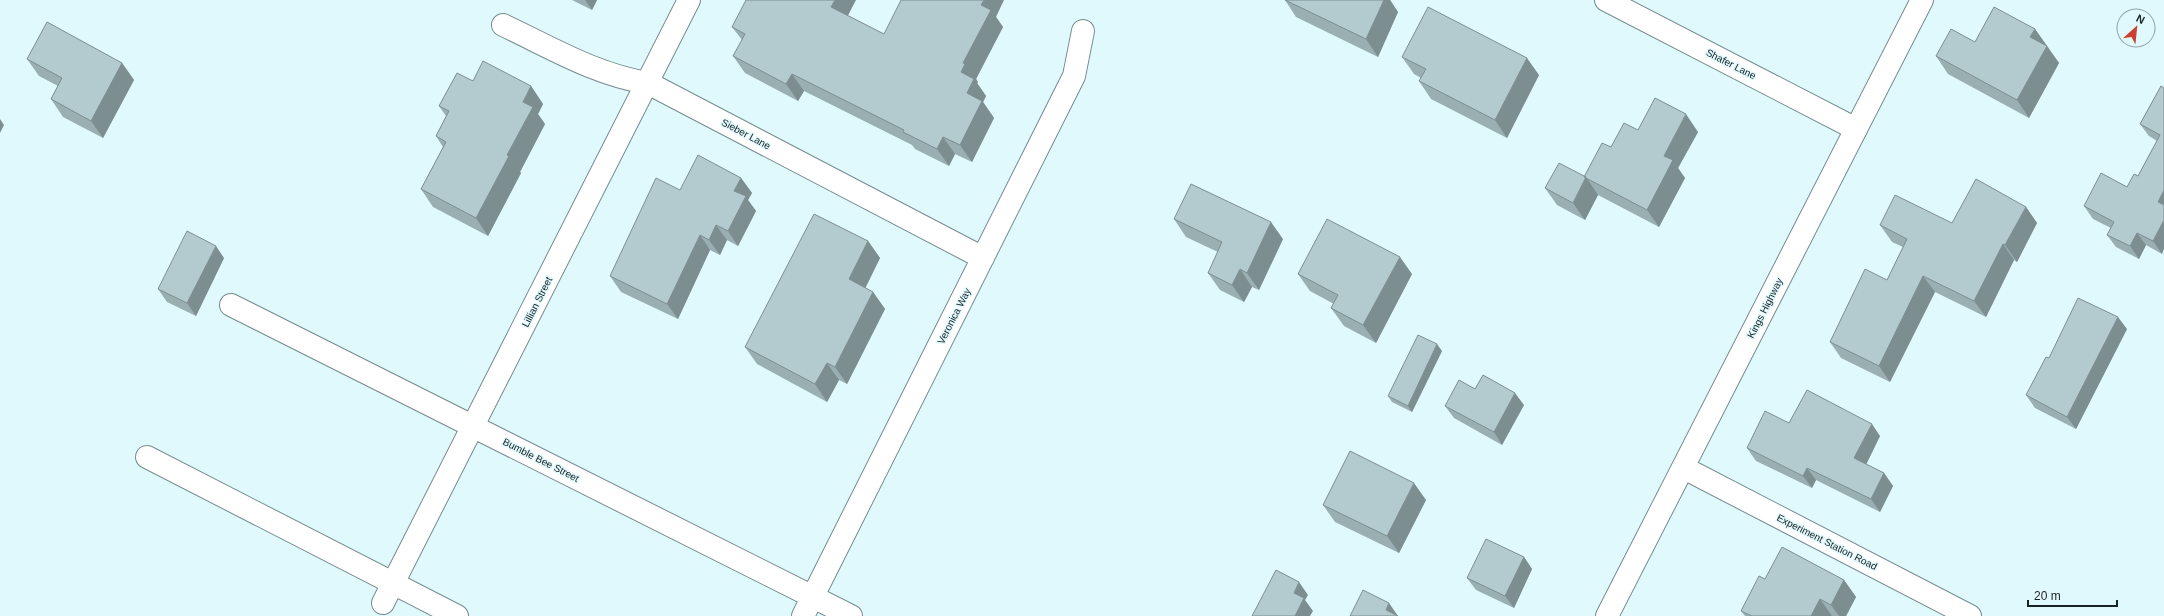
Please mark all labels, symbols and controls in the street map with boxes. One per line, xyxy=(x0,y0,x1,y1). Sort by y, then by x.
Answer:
north arrow xyxy=(2116,8,2156,48)
text: N xyxy=(2134,12,2147,26)
street label: Shafer Lane xyxy=(1704,47,1758,81)
street label: Sieber Lane xyxy=(720,116,773,152)
street label: Lillian Street xyxy=(520,275,554,329)
street label: Kings Highway xyxy=(1745,276,1785,340)
street label: Veronica Way xyxy=(935,286,973,346)
street label: Bumble Bee Street xyxy=(501,436,581,484)
street label: Experiment Station Road xyxy=(1775,512,1879,572)
scale bar xyxy=(2028,582,2117,608)
text: 20 m xyxy=(2034,589,2061,603)

